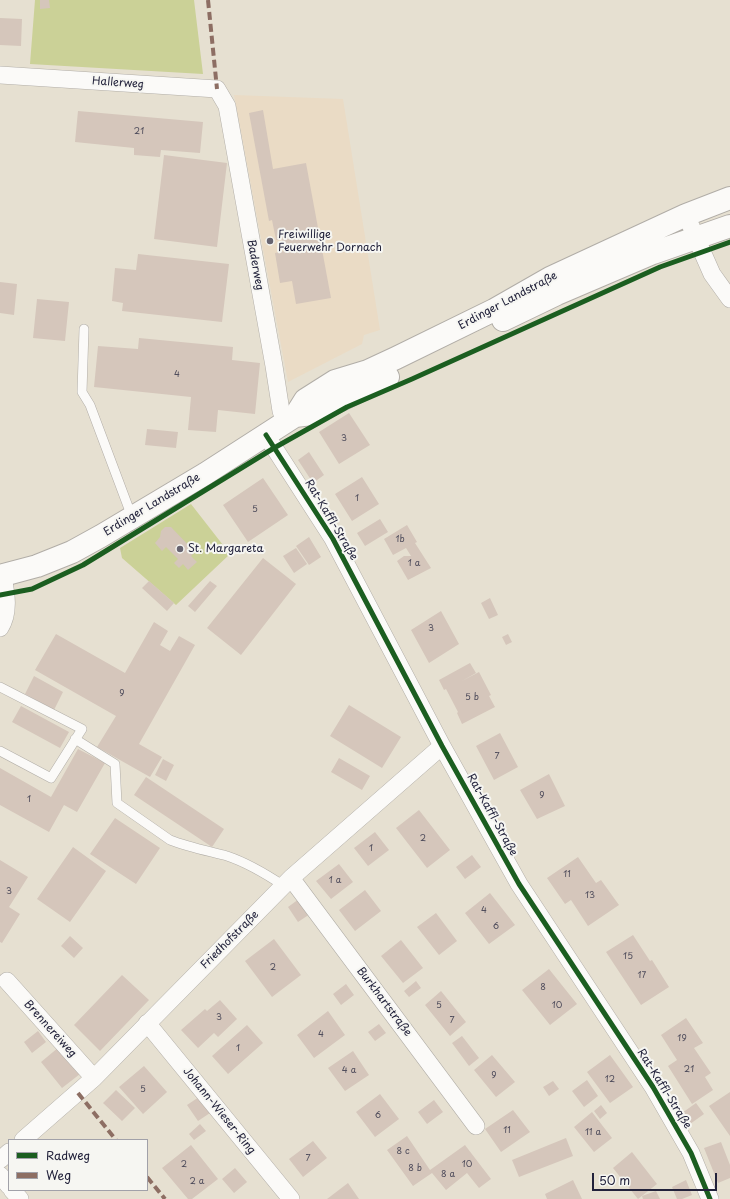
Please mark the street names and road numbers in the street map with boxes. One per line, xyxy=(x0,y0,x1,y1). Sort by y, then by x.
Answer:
street label: Hallerweg xyxy=(92,75,144,91)
street label: Baderweg xyxy=(244,238,266,292)
street label: Erdinger Landstraße xyxy=(456,269,560,333)
street label: Erdinger Landstraße xyxy=(101,471,203,539)
street label: Rat-Kaffl-Straße xyxy=(302,477,360,563)
street label: Rat-Kaffl-Straße xyxy=(464,772,520,858)
street label: Friedhofstraße xyxy=(198,908,262,972)
street label: Burkhartstraße xyxy=(354,965,414,1039)
street label: Brennereiweg xyxy=(21,998,79,1060)
street label: Rat-Kaffl-Straße xyxy=(634,1047,694,1131)
street label: Johann-Wieser-Ring xyxy=(180,1065,258,1157)

